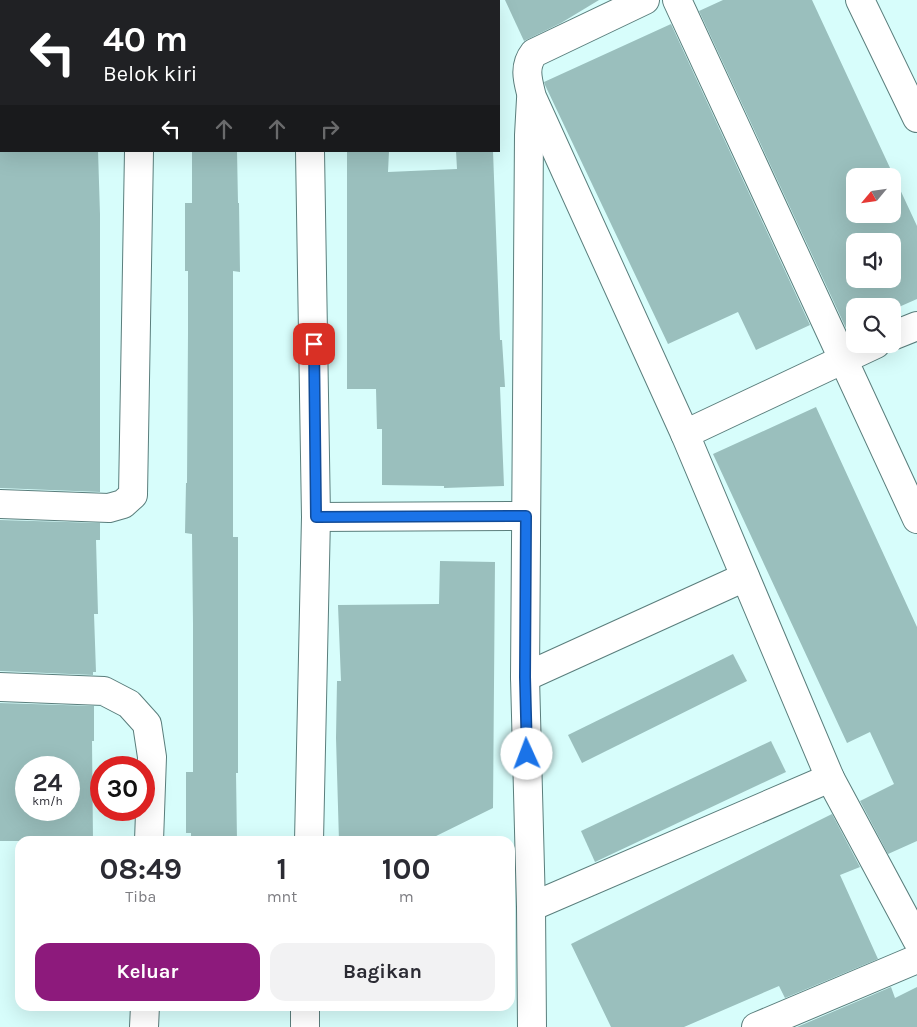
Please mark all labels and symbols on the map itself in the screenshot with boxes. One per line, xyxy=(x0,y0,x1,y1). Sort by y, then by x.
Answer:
north arrow xyxy=(846,168,901,222)
pin xyxy=(293,323,335,365)
position arrow xyxy=(500,727,552,779)
speed limit sign: 30 xyxy=(90,756,155,821)

